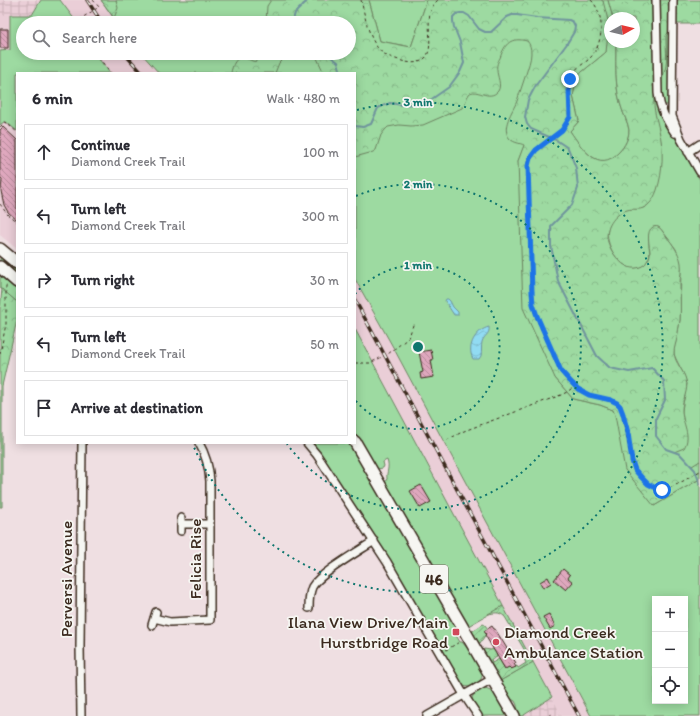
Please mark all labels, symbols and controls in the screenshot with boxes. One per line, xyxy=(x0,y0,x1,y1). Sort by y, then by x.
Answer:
north arrow xyxy=(604,12,640,48)
search box xyxy=(16,16,356,60)
icon: search xyxy=(30,27,52,49)
text: Search here xyxy=(62,29,137,47)
route end xyxy=(561,70,579,88)
text: 6 min xyxy=(32,88,73,108)
text: Walk · 480 m xyxy=(266,91,340,106)
text: 3 min xyxy=(404,95,433,109)
text: Continue xyxy=(71,136,130,154)
icon: ahead xyxy=(33,141,55,163)
text: 100 m xyxy=(303,145,339,160)
text: Diamond Creek Trail xyxy=(71,154,185,169)
text: 2 min xyxy=(404,177,433,191)
text: Turn left xyxy=(71,200,126,218)
icon: left xyxy=(33,205,55,227)
text: 300 m xyxy=(302,209,339,224)
text: Diamond Creek Trail xyxy=(71,218,185,233)
text: 1 min xyxy=(404,258,433,272)
icon: right xyxy=(33,269,55,291)
text: Turn right xyxy=(71,271,135,289)
text: 30 m xyxy=(310,273,339,288)
text: Turn left xyxy=(71,328,126,346)
icon: left xyxy=(33,333,55,355)
text: 50 m xyxy=(310,337,339,352)
centre of rings xyxy=(411,340,425,354)
text: Diamond Creek Trail xyxy=(71,346,185,361)
icon: arrive xyxy=(33,397,55,419)
text: Arrive at destination xyxy=(71,399,203,417)
route start xyxy=(653,481,671,499)
street label: Felicia Rise xyxy=(185,519,205,599)
street label: Perversi Avenue xyxy=(56,521,76,637)
road number: 46 xyxy=(420,565,448,593)
map controls xyxy=(652,596,688,704)
button: + xyxy=(652,596,688,632)
place label: Ilana View Drive/Main Hurstbridge Road xyxy=(288,612,448,652)
place label: Diamond Creek Ambulance Station xyxy=(504,622,643,662)
marker: Ilana View Drive/Main Hurstbridge Road xyxy=(451,627,461,637)
button: − xyxy=(652,632,688,668)
marker: Diamond Creek Ambulance Station xyxy=(491,637,501,647)
button: locate xyxy=(652,668,688,704)

